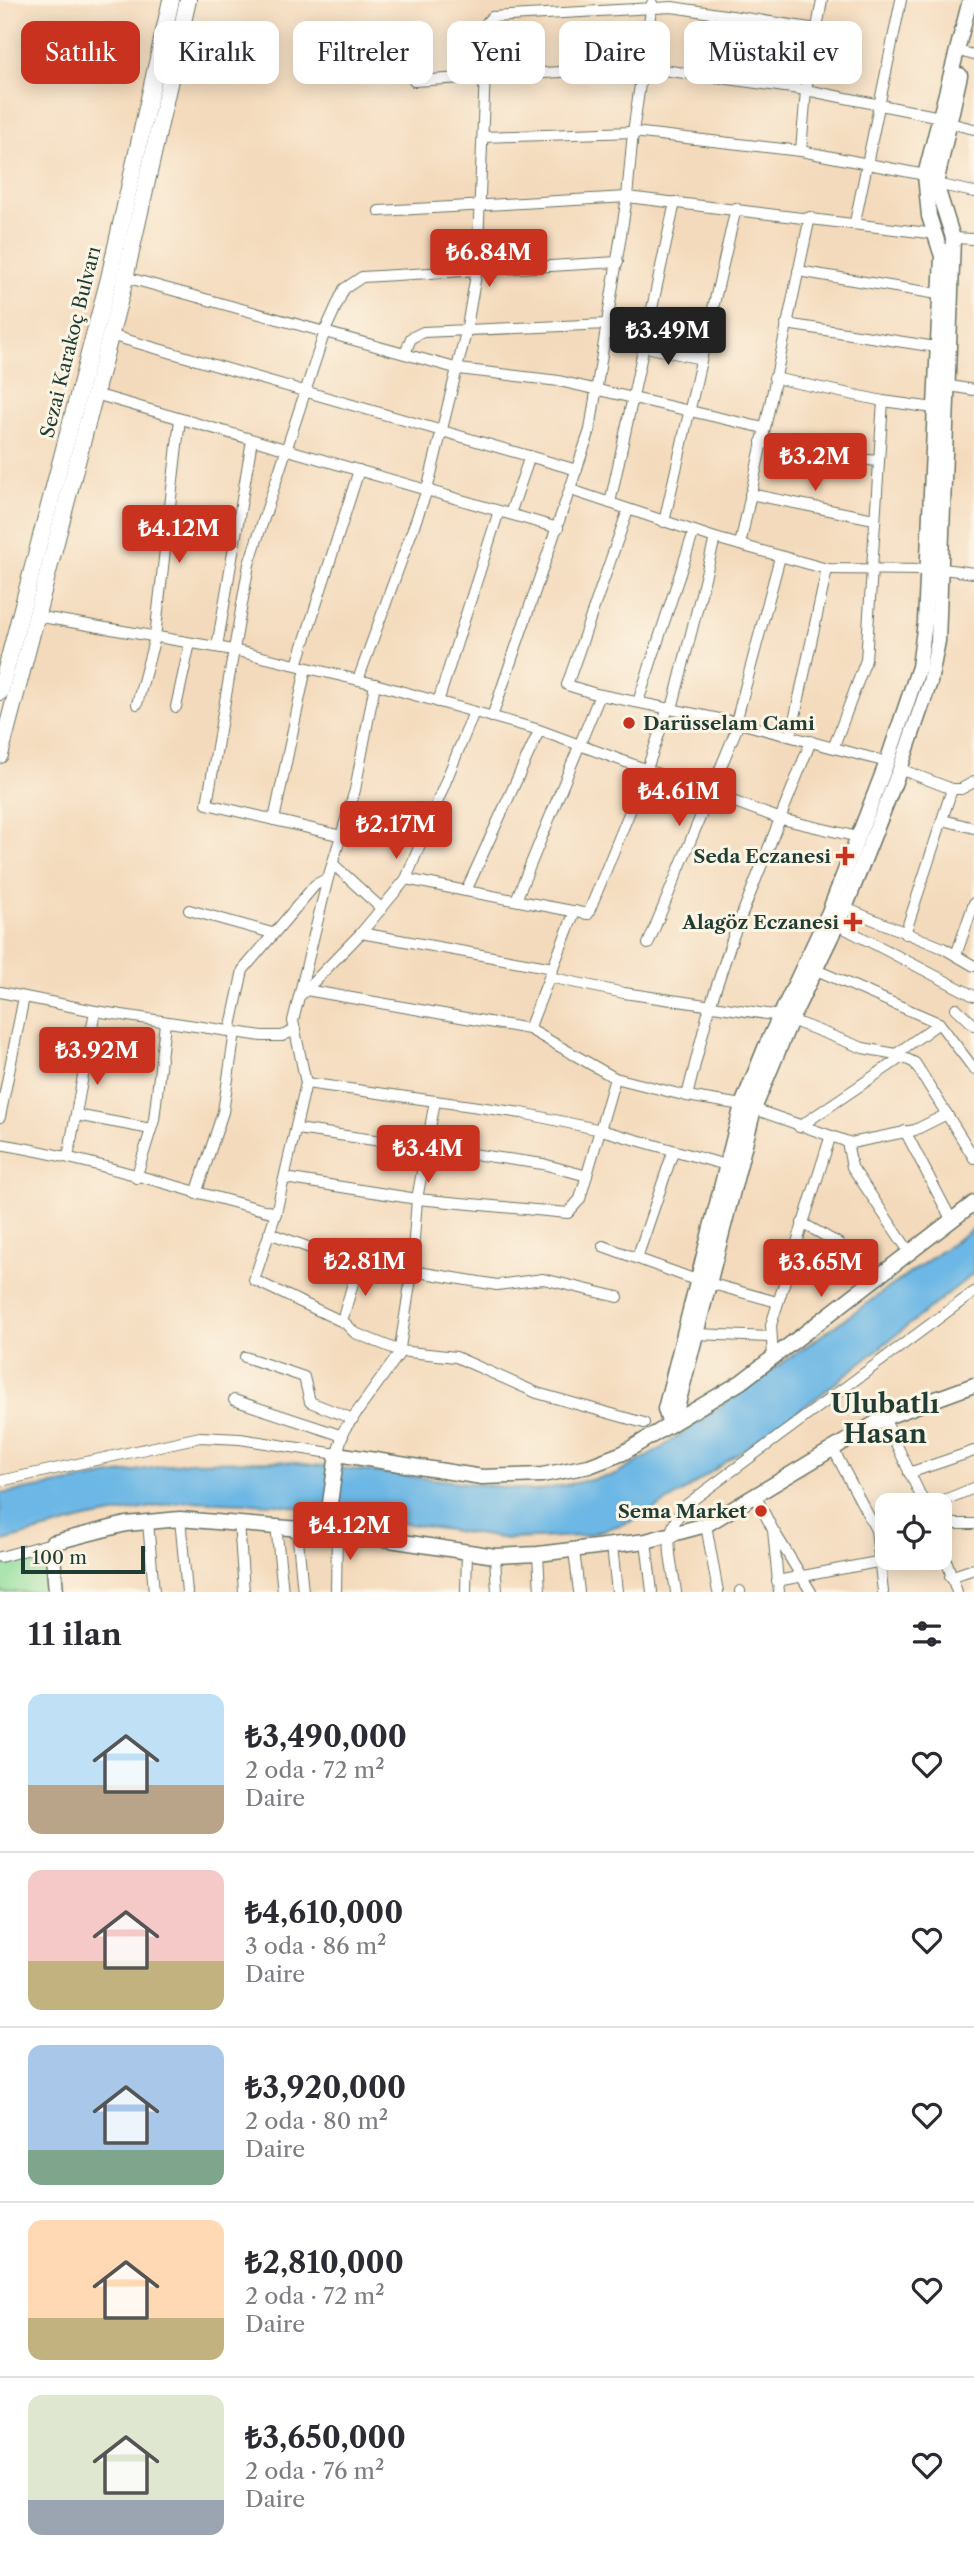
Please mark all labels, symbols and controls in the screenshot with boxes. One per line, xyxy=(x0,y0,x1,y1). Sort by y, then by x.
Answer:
chip: Satılık xyxy=(21,21,140,84)
chip: Kiralık xyxy=(154,21,279,84)
chip: Filtreler xyxy=(293,21,433,84)
chip: Yeni xyxy=(447,21,545,84)
chip: Daire xyxy=(559,21,670,84)
chip: Müstakil ev xyxy=(684,21,862,84)
pin: ₺6.84M xyxy=(432,230,546,289)
text: ₺6.84M xyxy=(446,238,532,266)
street label: Sezai Karakoç Bulvarı xyxy=(36,244,105,440)
pin: ₺3.49M xyxy=(611,308,725,367)
text: ₺3.49M xyxy=(626,316,710,344)
pin: ₺3.2M xyxy=(766,434,864,493)
text: ₺3.2M xyxy=(780,442,850,470)
pin: ₺4.12M xyxy=(122,505,236,565)
text: ₺4.12M xyxy=(138,514,220,542)
place label: Darüsselam Cami xyxy=(643,712,815,735)
marker: Darüsselam Cami xyxy=(621,715,637,731)
pin: ₺4.61M xyxy=(622,768,736,828)
text: ₺4.61M xyxy=(638,777,720,805)
pin: ₺2.17M xyxy=(339,802,453,861)
text: ₺2.17M xyxy=(356,810,436,838)
place label: Seda Eczanesi xyxy=(693,845,831,868)
marker: Seda Eczanesi xyxy=(837,848,853,864)
place label: Alagöz Eczanesi xyxy=(681,911,839,934)
marker: Alagöz Eczanesi xyxy=(845,914,861,930)
pin: ₺3.92M xyxy=(40,1028,154,1087)
text: ₺3.92M xyxy=(55,1036,139,1064)
pin: ₺3.4M xyxy=(379,1126,477,1185)
text: ₺3.4M xyxy=(393,1134,463,1162)
pin: ₺2.81M xyxy=(308,1238,422,1298)
pin: ₺3.65M xyxy=(764,1240,878,1299)
text: ₺2.81M xyxy=(324,1247,406,1275)
text: ₺3.65M xyxy=(779,1248,863,1276)
district label: Ulubatlı Hasan xyxy=(831,1388,939,1450)
map controls xyxy=(875,1493,952,1570)
button: locate xyxy=(875,1493,952,1570)
place label: Sema Market xyxy=(618,1500,747,1523)
pin: ₺4.12M xyxy=(293,1502,407,1562)
marker: Sema Market xyxy=(753,1503,769,1519)
text: ₺4.12M xyxy=(309,1511,391,1539)
scale bar xyxy=(21,1543,145,1575)
text: 100 m xyxy=(32,1546,87,1569)
icon: filters xyxy=(908,1615,946,1653)
text: 11 ilan xyxy=(28,1616,122,1653)
text: ₺3,490,000 xyxy=(245,1718,407,1755)
icon: home xyxy=(84,1722,168,1806)
icon: heart xyxy=(908,1745,946,1783)
text: 2 oda · 72 m² xyxy=(245,1756,385,1784)
text: Daire xyxy=(245,1784,305,1812)
text: ₺4,610,000 xyxy=(245,1894,403,1931)
icon: home xyxy=(84,1898,168,1982)
icon: heart xyxy=(908,1921,946,1959)
text: 3 oda · 86 m² xyxy=(245,1932,387,1960)
text: Daire xyxy=(245,1960,305,1988)
text: ₺3,920,000 xyxy=(245,2069,406,2106)
icon: home xyxy=(84,2073,168,2157)
icon: heart xyxy=(908,2096,946,2134)
text: 2 oda · 80 m² xyxy=(245,2107,388,2135)
text: Daire xyxy=(245,2135,305,2163)
text: ₺2,810,000 xyxy=(245,2244,404,2281)
icon: home xyxy=(84,2248,168,2332)
icon: heart xyxy=(908,2271,946,2309)
text: 2 oda · 72 m² xyxy=(245,2282,385,2310)
text: Daire xyxy=(245,2310,305,2338)
text: ₺3,650,000 xyxy=(245,2419,406,2456)
icon: home xyxy=(84,2423,168,2507)
icon: heart xyxy=(908,2446,946,2484)
text: 2 oda · 76 m² xyxy=(245,2457,384,2485)
text: Daire xyxy=(245,2485,305,2513)

